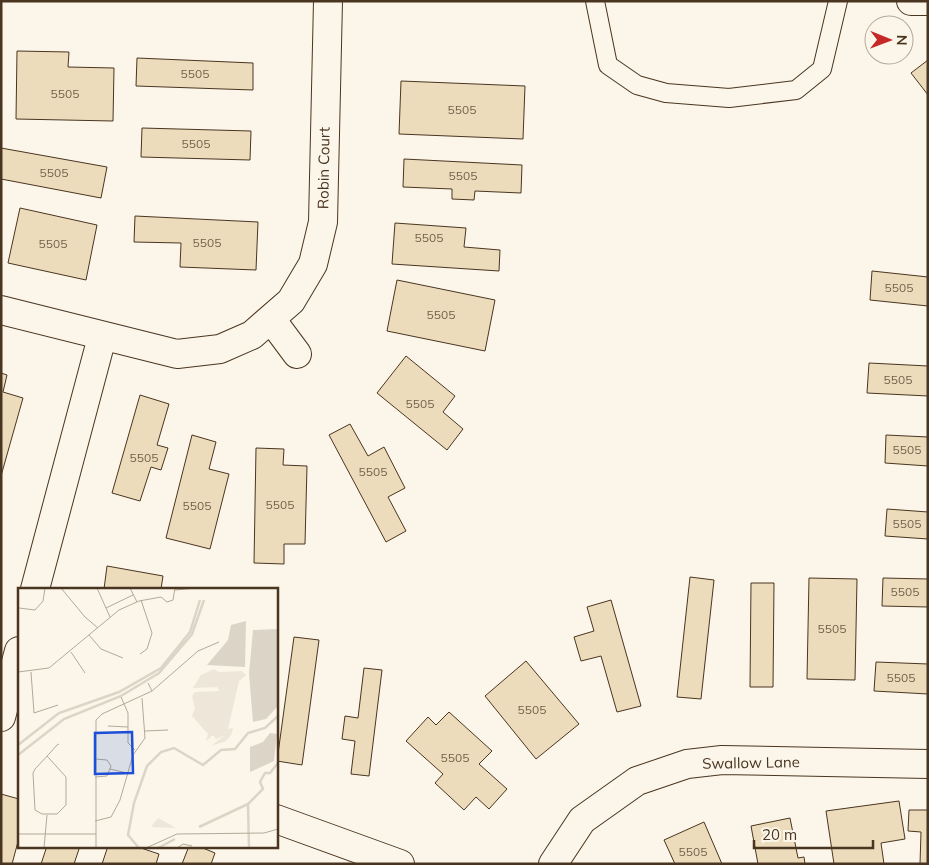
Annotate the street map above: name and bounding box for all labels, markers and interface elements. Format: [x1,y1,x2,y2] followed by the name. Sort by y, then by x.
[864,15,914,65] north arrow
[893,35,911,46] text: N
[181,66,209,81] house number: 5505
[51,86,79,101] house number: 5505
[448,102,476,117] house number: 5505
[313,127,334,209] street label: Robin Court
[182,136,210,151] house number: 5505
[40,165,68,180] house number: 5505
[449,168,477,183] house number: 5505
[415,230,443,245] house number: 5505
[193,235,221,250] house number: 5505
[39,236,67,251] house number: 5505
[885,280,913,295] house number: 5505
[427,307,455,322] house number: 5505
[884,372,912,387] house number: 5505
[406,396,434,411] house number: 5505
[893,442,921,457] house number: 5505
[130,450,158,465] house number: 5505
[359,464,387,479] house number: 5505
[266,497,294,512] house number: 5505
[183,498,211,513] house number: 5505
[893,516,921,531] house number: 5505
[891,584,919,599] house number: 5505
[18,588,278,848] inset map
[818,621,846,636] house number: 5505
[887,670,915,685] house number: 5505
[518,702,546,717] house number: 5505
[441,750,469,765] house number: 5505
[702,752,800,773] street label: Swallow Lane
[754,818,873,850] scale bar
[762,825,797,844] text: 20 m
[679,844,707,859] house number: 5505

